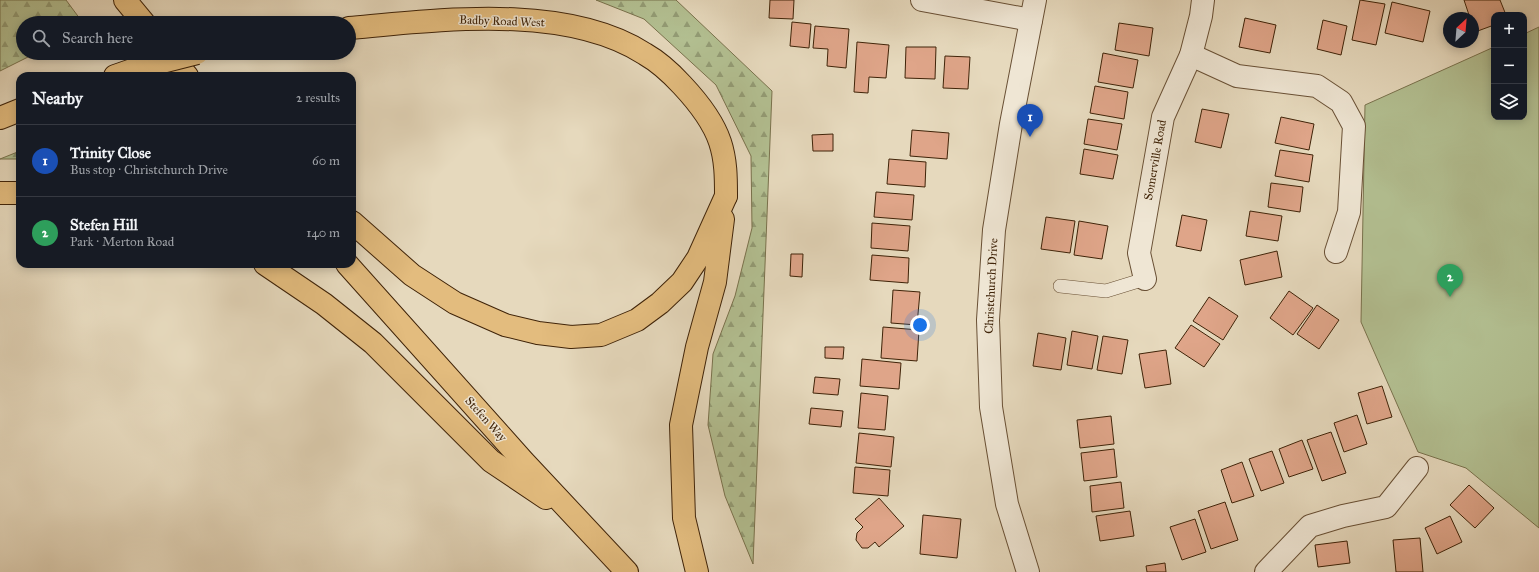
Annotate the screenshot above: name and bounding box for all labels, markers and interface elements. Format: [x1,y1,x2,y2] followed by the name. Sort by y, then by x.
[1443,12,1479,48] north arrow
[1491,12,1527,120] map controls
[1491,12,1527,48] button: +
[459,13,546,30] street label: Badby Road West
[16,16,356,60] search box
[30,27,52,49] icon: search
[62,29,133,47] text: Search here
[1491,48,1527,84] button: −
[1491,84,1527,120] button: layers
[32,88,83,109] text: Nearby
[296,90,340,106] text: 2 results
[1017,104,1043,137] pin: 1
[1141,119,1169,201] street label: Somerville Road
[70,144,151,162] text: Trinity Close
[42,153,48,169] text: 1
[312,153,340,169] text: 60 m
[70,162,228,178] text: Bus stop · Christchurch Drive
[70,216,138,234] text: Stefen Hill
[42,225,48,241] text: 2
[306,225,340,241] text: 140 m
[70,234,174,250] text: Park · Merton Road
[982,238,1000,334] street label: Christchurch Drive
[1437,264,1463,297] pin: 2
[910,315,930,335] your location
[462,394,510,445] street label: Stefen Way

